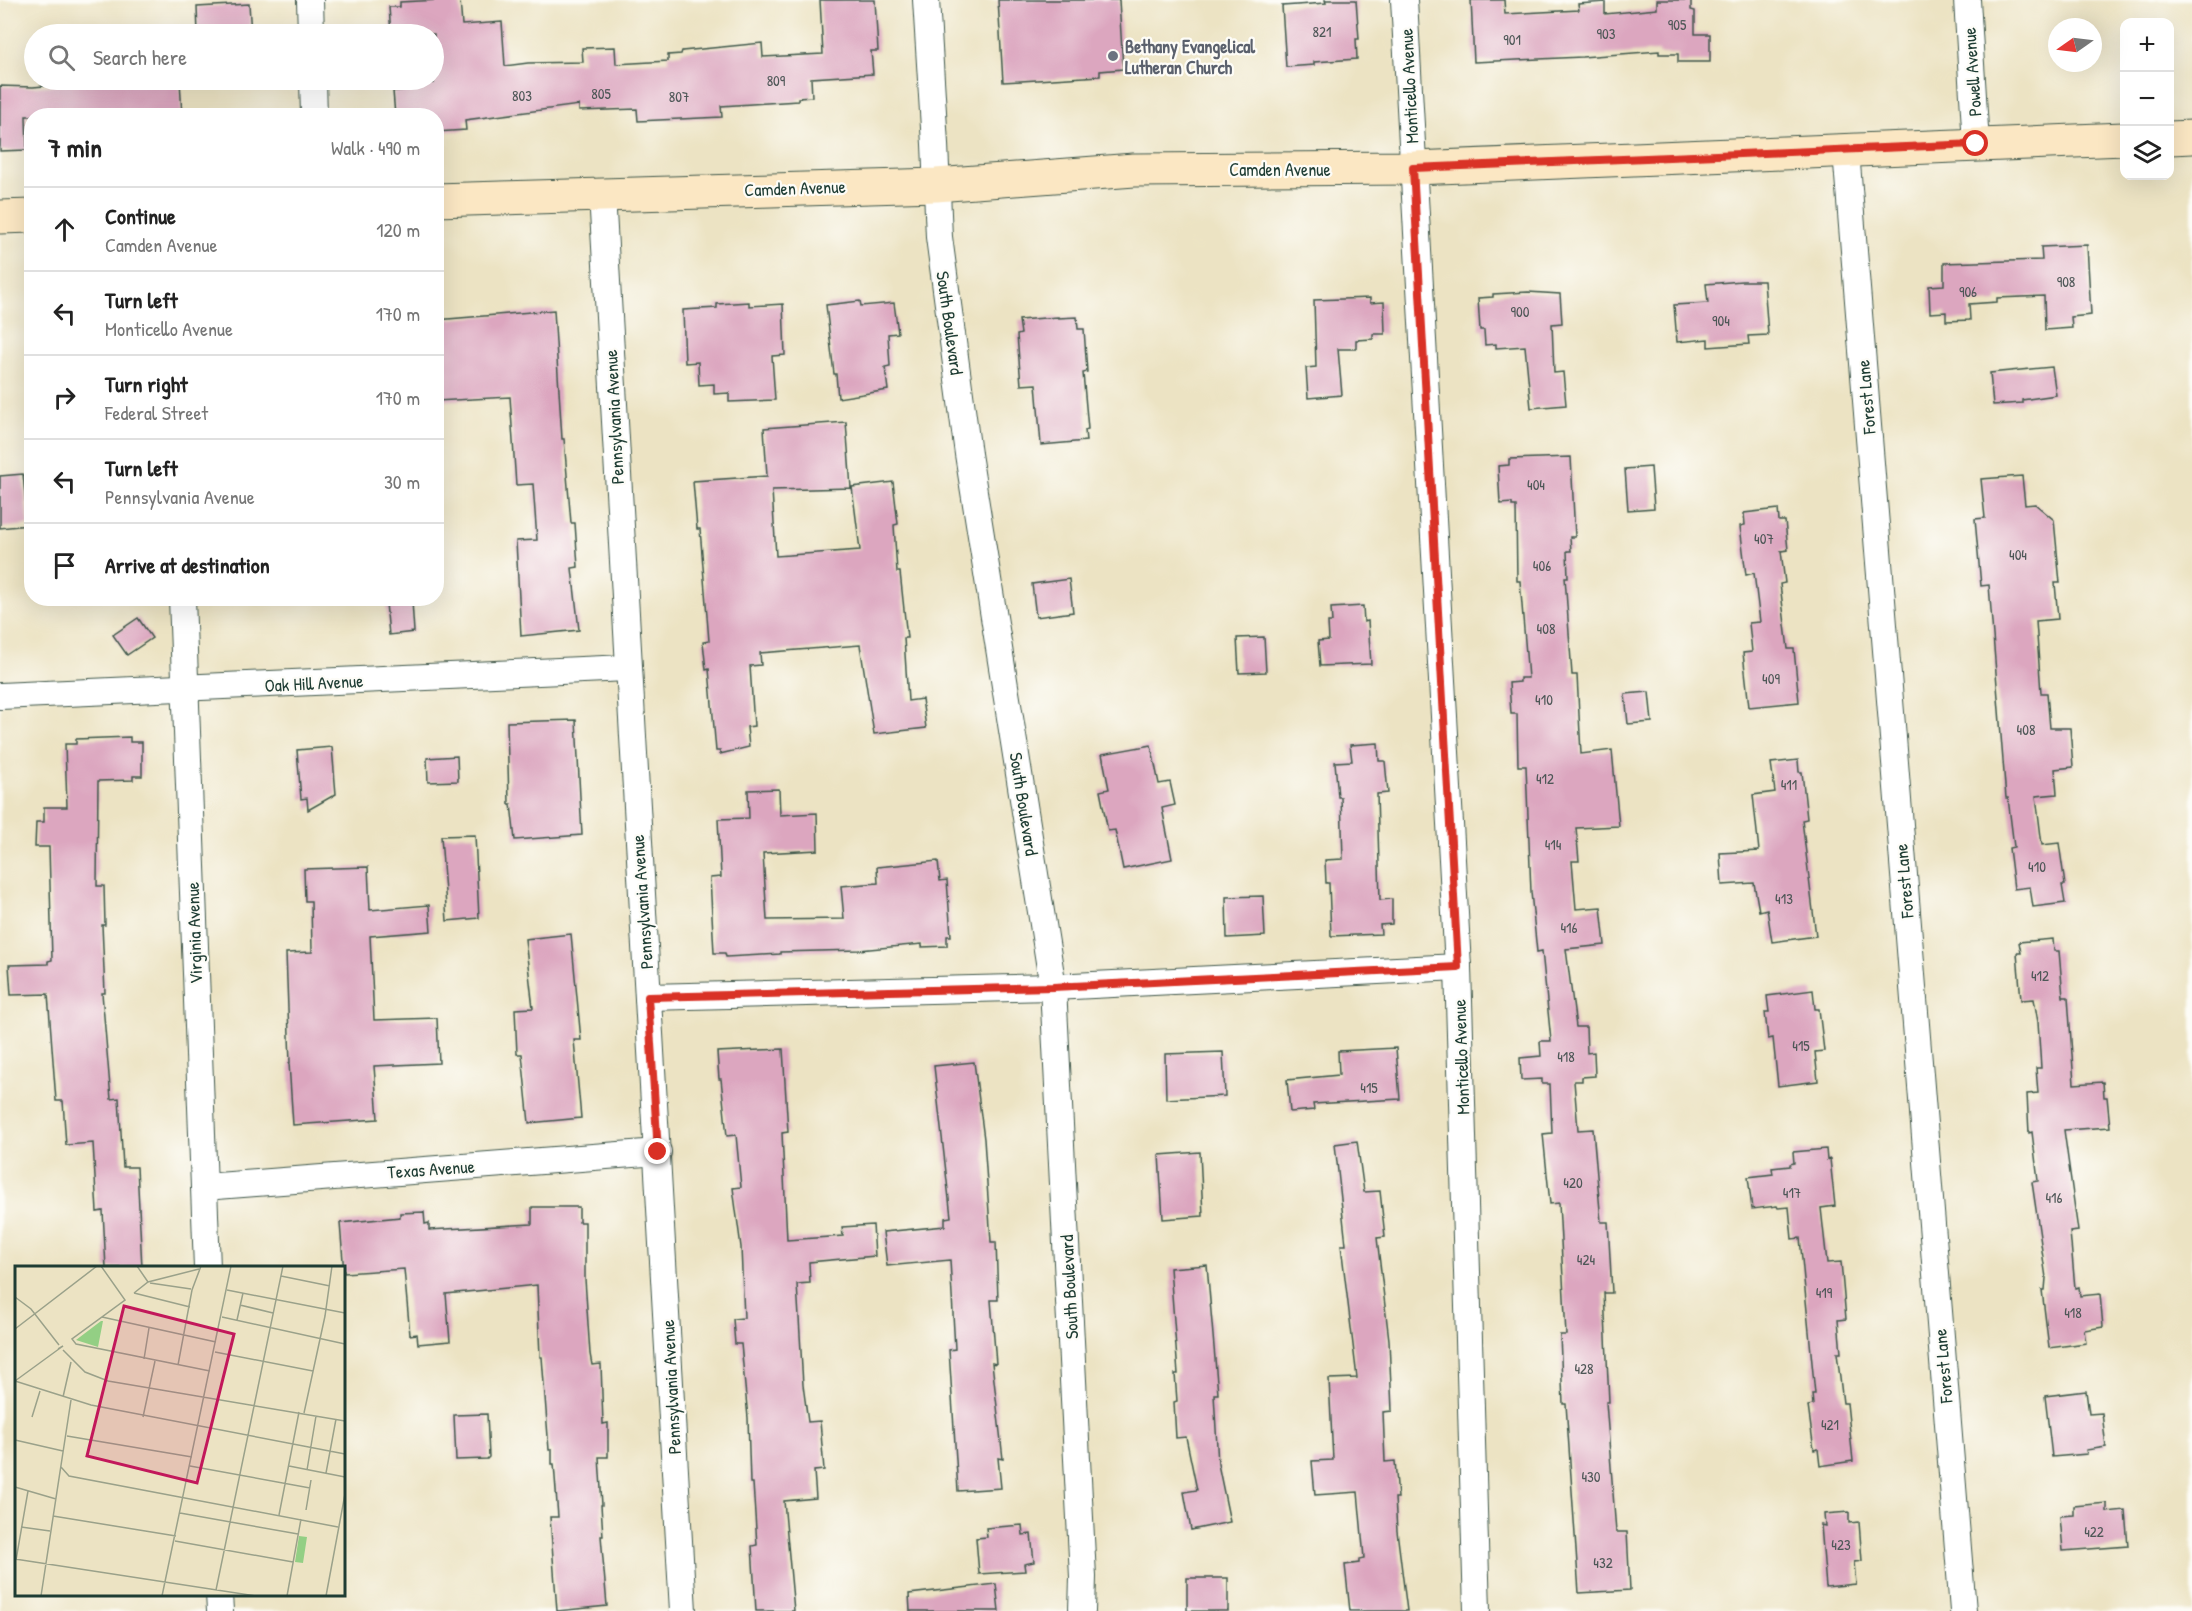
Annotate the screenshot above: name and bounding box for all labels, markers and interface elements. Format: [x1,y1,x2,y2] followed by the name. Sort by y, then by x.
[1668,14,1687,35] house number: 905
[2048,18,2102,72] north arrow
[2120,18,2174,180] map controls
[2120,18,2174,72] button: +
[1313,21,1331,42] house number: 821
[1597,23,1616,44] house number: 903
[24,24,444,90] search box
[1956,27,1988,117] street label: Powell Avenue
[1394,28,1424,144] street label: Monticello Avenue
[1503,29,1521,50] house number: 901
[1125,34,1256,80] place label: Bethany Evangelical Lutheran Church
[45,41,78,74] icon: search
[93,42,187,72] text: Search here
[1106,49,1120,63] marker: Bethany Evangelical Lutheran Church
[767,70,786,91] house number: 809
[2120,72,2174,126] button: −
[591,83,611,104] house number: 805
[512,85,532,106] house number: 803
[669,86,689,107] house number: 807
[2120,126,2174,180] button: layers
[48,130,102,165] text: 7 min
[1962,130,1988,156] route start
[331,134,420,161] text: Walk · 490 m
[1229,157,1331,182] street label: Camden Avenue
[744,174,846,202] street label: Camden Avenue
[105,201,176,231] text: Continue
[48,213,81,246] icon: ahead
[376,216,420,243] text: 120 m
[105,231,218,258] text: Camden Avenue
[930,270,970,376] street label: South Boulevard
[2057,271,2075,292] house number: 908
[1959,281,1977,302] house number: 906
[105,285,178,315] text: Turn left
[48,297,81,330] icon: left
[376,300,420,327] text: 170 m
[1511,301,1530,322] house number: 900
[1712,310,1730,331] house number: 904
[105,315,233,342] text: Monticello Avenue
[598,349,630,485] street label: Pennsylvania Avenue
[1850,359,1882,436] street label: Forest Lane
[105,369,188,399] text: Turn right
[48,381,81,414] icon: right
[376,384,420,411] text: 170 m
[105,399,208,426] text: Federal Street
[105,453,178,483] text: Turn left
[48,465,81,498] icon: left
[384,468,420,495] text: 30 m
[1527,474,1545,495] house number: 404
[105,483,255,510] text: Pennsylvania Avenue
[1754,528,1774,549] house number: 407
[2009,544,2027,565] house number: 404
[48,549,81,582] icon: arrive
[105,550,270,580] text: Arrive at destination
[1533,555,1551,576] house number: 406
[1537,618,1555,639] house number: 408
[264,668,364,698] street label: Oak Hill Avenue
[1762,668,1780,689] house number: 409
[1535,689,1553,710] house number: 410
[2017,719,2035,740] house number: 408
[1003,751,1045,857] street label: South Boulevard
[1536,768,1554,789] house number: 412
[1781,774,1797,795] house number: 411
[625,834,659,970] street label: Pennsylvania Avenue
[1545,834,1562,855] house number: 414
[1888,843,1920,920] street label: Forest Lane
[2028,856,2046,877] house number: 410
[180,882,208,984] street label: Virginia Avenue
[1775,888,1793,909] house number: 413
[1560,917,1578,938] house number: 416
[2031,965,2049,986] house number: 412
[1446,999,1476,1115] street label: Monticello Avenue
[1792,1035,1810,1056] house number: 415
[1557,1046,1575,1067] house number: 418
[1360,1077,1378,1098] house number: 415
[644,1138,670,1164] route end
[387,1153,475,1185] street label: Texas Avenue
[1563,1172,1583,1193] house number: 420
[1783,1182,1801,1203] house number: 417
[2045,1187,2063,1208] house number: 416
[1054,1234,1084,1340] street label: South Boulevard
[1577,1249,1596,1270] house number: 424
[15,1266,345,1596] inset map
[1816,1282,1833,1303] house number: 419
[2064,1302,2082,1323] house number: 418
[655,1319,687,1455] street label: Pennsylvania Avenue
[1927,1328,1959,1405] street label: Forest Lane
[1574,1358,1594,1379] house number: 428
[1821,1414,1839,1435] house number: 421
[1581,1466,1601,1487] house number: 430
[2084,1521,2104,1542] house number: 422
[1831,1534,1851,1555] house number: 423
[1593,1552,1613,1573] house number: 432

